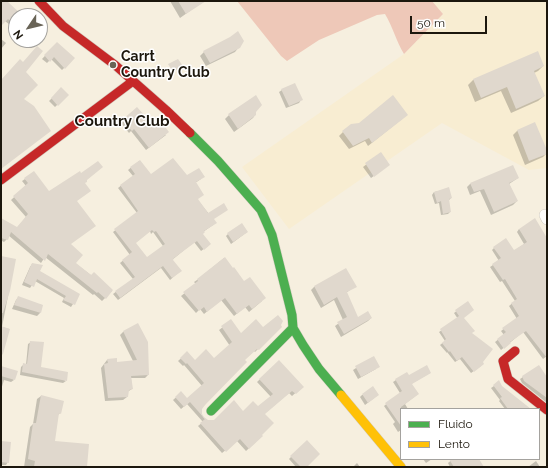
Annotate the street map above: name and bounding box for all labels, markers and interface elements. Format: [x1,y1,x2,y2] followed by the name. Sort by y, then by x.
[8,8,48,48] north arrow
[412,8,489,34] scale bar
[417,16,445,30] text: 50 m
[11,27,26,42] text: N
[121,49,210,82] place label: Carrt Country Club
[108,60,118,70] marker: Carrt Country Club
[75,112,169,130] district label: Country Club
[400,408,540,460] legend
[438,417,473,431] text: Fluido
[438,437,470,451] text: Lento

